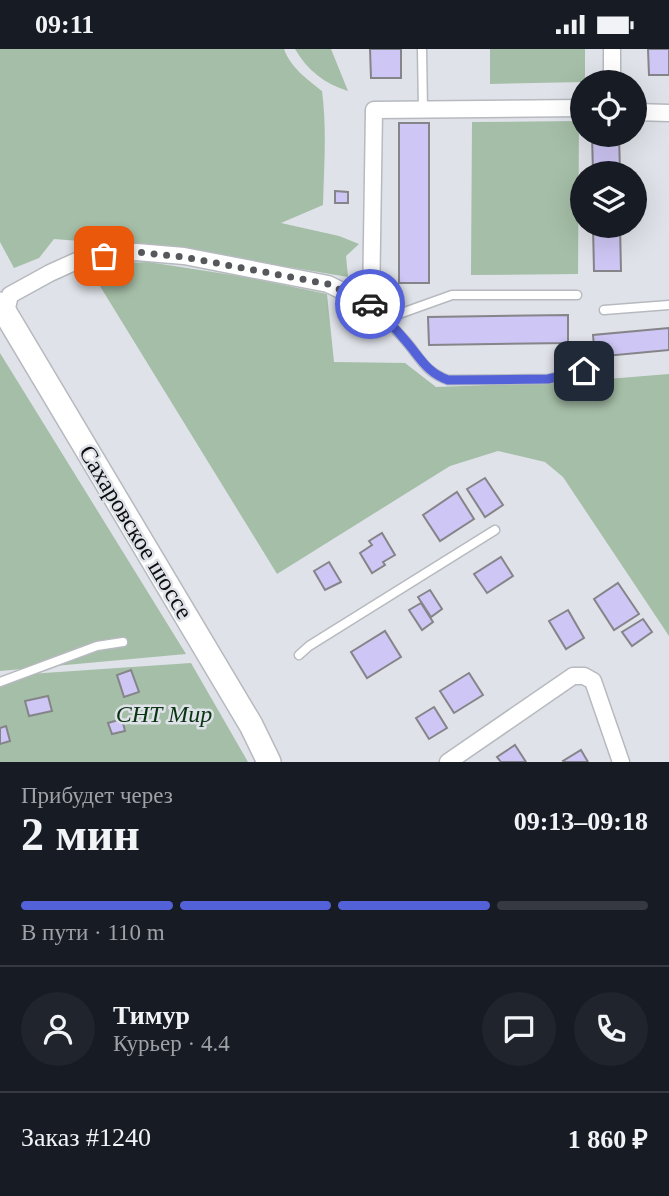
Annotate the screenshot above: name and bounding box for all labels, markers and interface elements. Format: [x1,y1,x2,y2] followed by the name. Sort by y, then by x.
[35,10,94,39] text: 09:11
[570,70,647,238] map controls
[570,70,647,147] button: locate
[570,161,647,238] button: layers
[74,226,134,286] pin
[85,237,123,275] icon: bag
[335,269,405,339] courier
[351,285,389,323] icon: car
[554,341,614,401] pin
[565,352,603,390] icon: home
[74,441,198,623] street label: Сахаровское шоссе
[116,701,212,727] park label: СНТ Мир
[21,783,173,808] text: Прибудет через
[514,807,648,836] text: 09:13–09:18
[21,809,140,860] text: 2 мин
[21,920,165,945] text: В пути · 110 m
[21,992,95,1066] button: person
[482,992,556,1066] button: chat
[574,992,648,1066] button: phone
[113,1001,190,1030] text: Тимур
[113,1031,230,1056] text: Курьер · 4.4
[21,1123,151,1152] text: Заказ #1240
[568,1125,648,1154] text: 1 860 ₽

